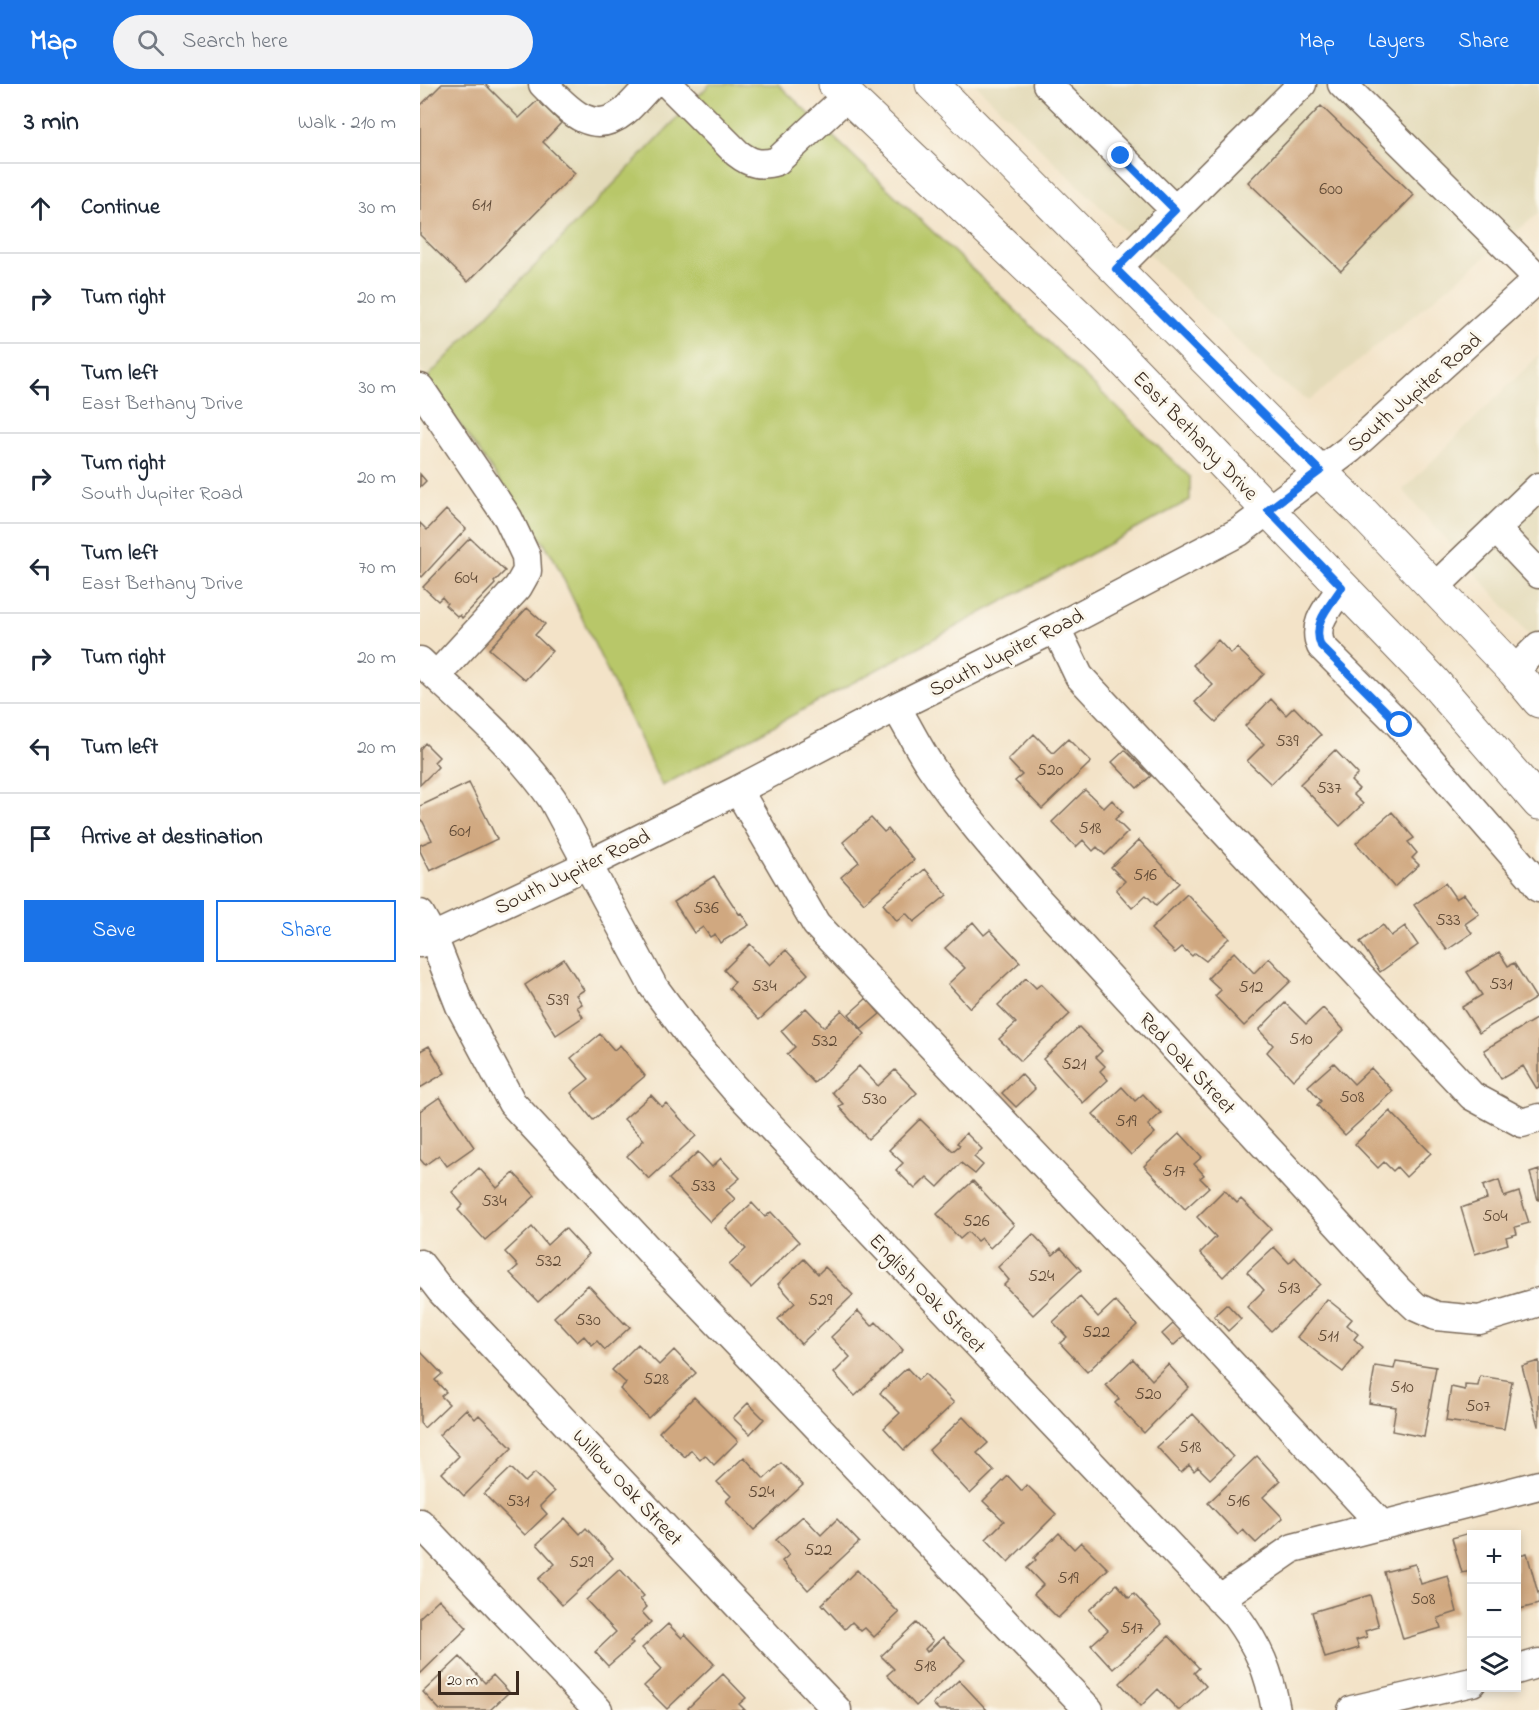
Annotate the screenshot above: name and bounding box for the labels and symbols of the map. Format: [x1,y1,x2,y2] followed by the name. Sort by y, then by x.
[1107,142,1133,168] route end
[1319,177,1343,203] house number: 600
[472,193,492,219] house number: 611
[1341,326,1489,461] street label: South Jupiter Road
[1123,365,1265,510] street label: East Bethany Drive
[454,566,478,592] house number: 604
[924,602,1090,706] street label: South Jupiter Road
[1386,711,1412,737] route start
[1275,729,1299,755] house number: 539
[1036,758,1064,784] house number: 520
[1316,776,1342,802] house number: 537
[1079,816,1102,842] house number: 518
[449,819,471,845] house number: 601
[490,822,656,924] street label: South Jupiter Road
[1133,863,1157,889] house number: 516
[693,896,719,922] house number: 536
[1435,908,1461,934] house number: 533
[1489,972,1513,998] house number: 531
[751,974,777,1000] house number: 534
[1239,975,1264,1001] house number: 512
[545,988,569,1014] house number: 539
[1131,1006,1242,1122] street label: Red Oak Street
[1289,1027,1313,1053] house number: 510
[811,1029,837,1055] house number: 532
[1062,1052,1087,1078] house number: 521
[1340,1085,1365,1111] house number: 508
[861,1087,887,1113] house number: 530
[1115,1109,1137,1135] house number: 519
[1162,1159,1186,1185] house number: 517
[690,1174,716,1200] house number: 533
[481,1189,507,1215] house number: 534
[1482,1204,1508,1230] house number: 504
[962,1209,990,1235] house number: 526
[860,1227,992,1363] street label: English Oak Street
[535,1249,561,1275] house number: 532
[1028,1264,1055,1290] house number: 524
[1277,1276,1301,1302] house number: 513
[808,1288,833,1314] house number: 529
[575,1308,601,1334] house number: 530
[1082,1320,1110,1346] house number: 522
[1317,1324,1339,1350] house number: 511
[643,1367,669,1393] house number: 528
[1390,1375,1414,1401] house number: 510
[1134,1382,1162,1408] house number: 520
[1465,1394,1491,1420] house number: 507
[564,1423,689,1554] street label: Willow Oak Street
[1179,1435,1202,1461] house number: 518
[748,1480,775,1506] house number: 524
[506,1489,530,1515] house number: 531
[1226,1489,1250,1515] house number: 516
[804,1538,832,1564] house number: 522
[569,1550,594,1576] house number: 529
[1057,1566,1079,1592] house number: 519
[1411,1587,1436,1613] house number: 508
[1120,1616,1144,1642] house number: 517
[914,1654,937,1680] house number: 518
[438,1668,519,1696] scale bar

